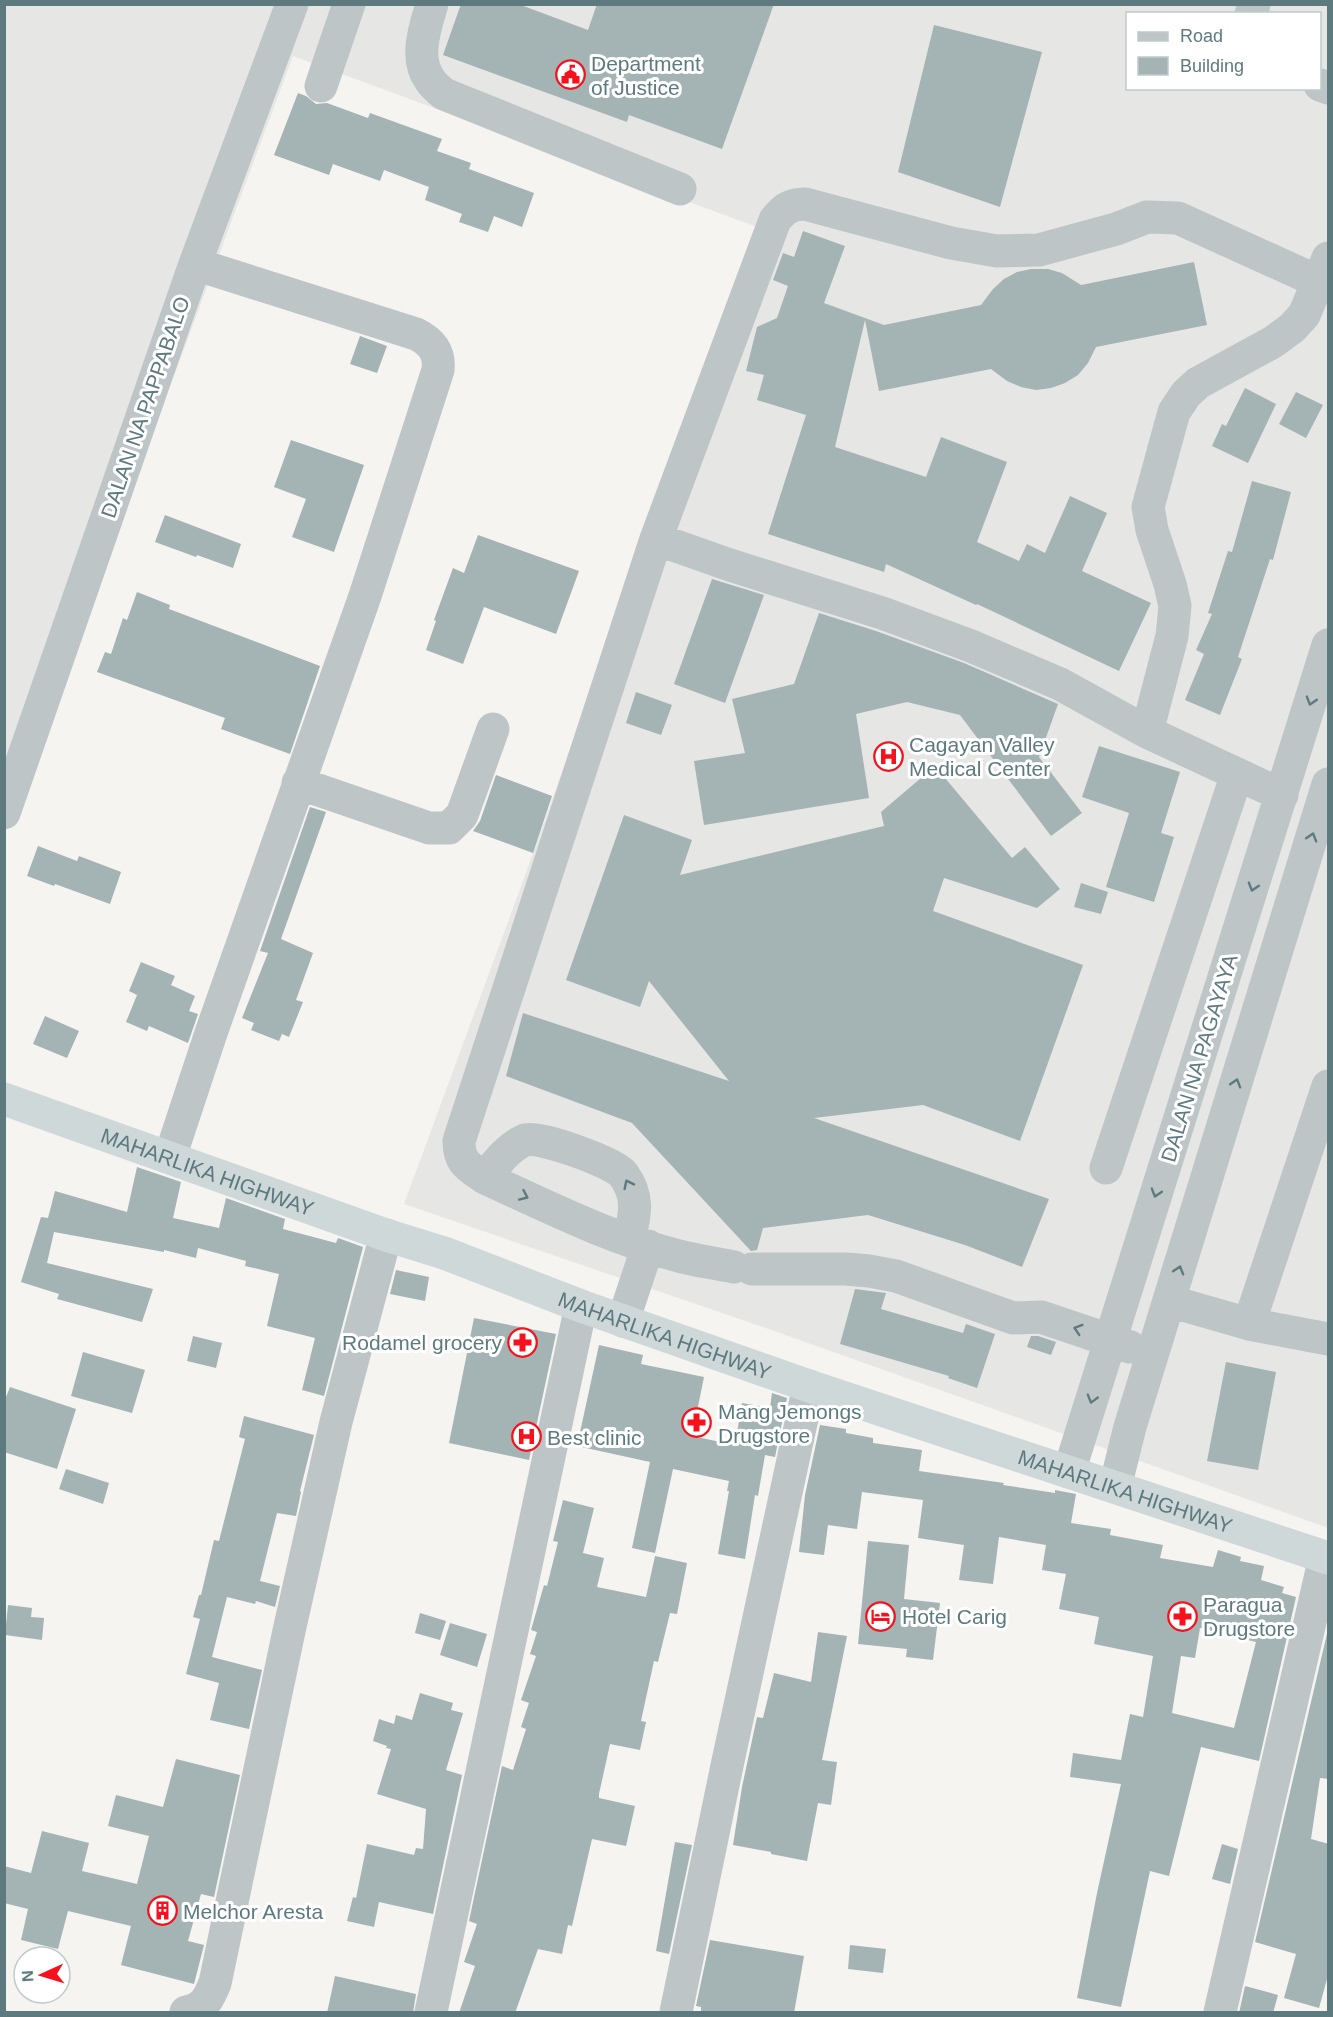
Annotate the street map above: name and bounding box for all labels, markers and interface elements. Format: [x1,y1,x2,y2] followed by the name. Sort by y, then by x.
[1126,12,1321,90] legend
[1180,26,1223,46] text: Road
[591,52,701,99] place label: Department of Justice
[1180,56,1244,76] text: Building
[554,59,586,91] public building icon: Department of Justice
[96,293,194,521] street label: DALAN NA PAPPABALO
[1306,695,1318,706] one-way arrow
[909,733,1055,780] place label: Cagayan Valley Medical Center
[872,740,904,772] hospital icon: Cagayan Valley Medical Center
[1305,832,1317,843] one-way arrow
[1248,881,1260,892] one-way arrow
[1156,951,1242,1165] street label: DALAN NA PAGAYAYA
[1229,1078,1241,1089] one-way arrow
[98,1123,317,1220] street label: MAHARLIKA HIGHWAY
[624,1179,636,1190] one-way arrow
[1151,1187,1164,1198] one-way arrow
[517,1189,528,1201] one-way arrow
[1172,1265,1184,1276] one-way arrow
[555,1287,774,1383] street label: MAHARLIKA HIGHWAY
[1073,1324,1084,1337] one-way arrow
[507,1326,539,1358] pharmacy icon: Rodamel grocery
[342,1331,502,1354] place label: Rodamel grocery
[1087,1393,1099,1404] one-way arrow
[718,1400,862,1447] place label: Mang Jemongs Drugstore
[681,1407,713,1439] pharmacy icon: Mang Jemongs Drugstore
[510,1421,542,1453] hospital icon: Best clinic
[547,1426,642,1449] place label: Best clinic
[1015,1445,1235,1537] street label: MAHARLIKA HIGHWAY
[1203,1593,1295,1640] place label: Paragua Drugstore
[865,1600,897,1632] hotel icon: Hotel Carig
[1166,1600,1198,1632] pharmacy icon: Paragua Drugstore
[902,1605,1007,1628] place label: Hotel Carig
[146,1895,178,1927] building icon: Melchor Aresta
[183,1900,323,1923] place label: Melchor Aresta
[12,1945,72,2005] north arrow
[19,1970,36,1982] text: N

